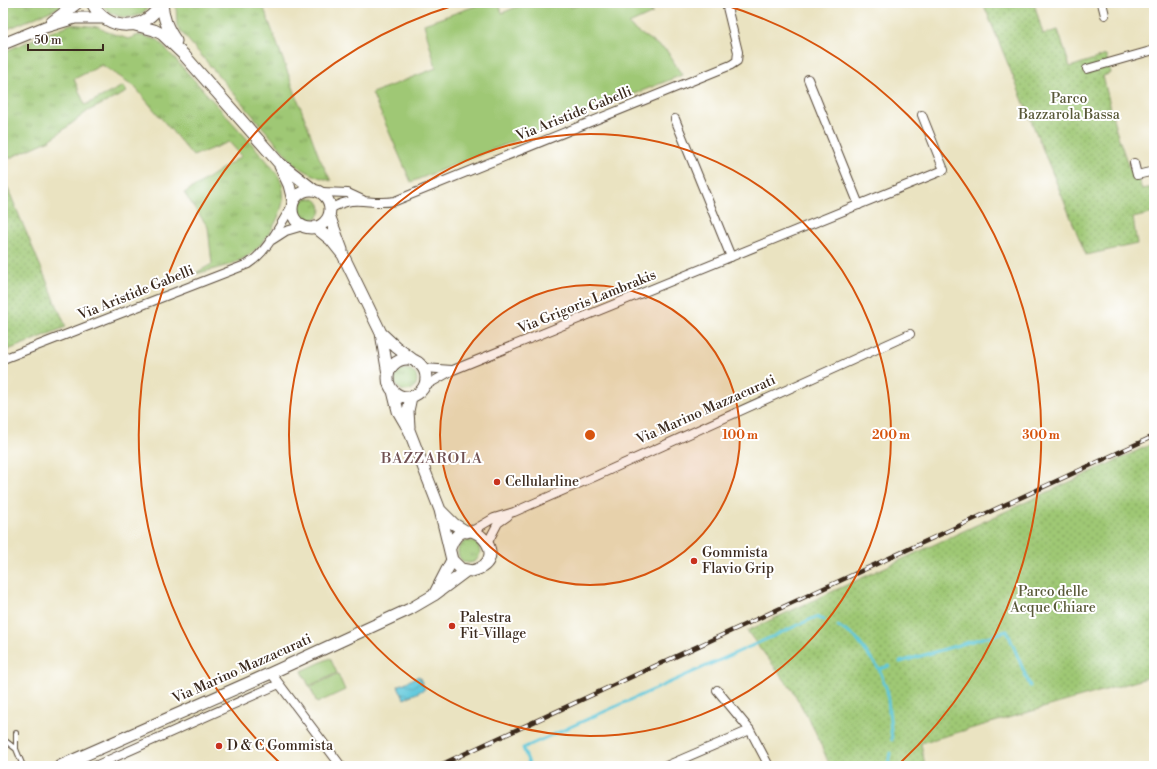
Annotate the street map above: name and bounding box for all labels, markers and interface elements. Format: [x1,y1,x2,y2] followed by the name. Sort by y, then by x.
[28,26,103,52] scale bar
[34,33,62,48] text: 50 m
[512,82,635,146] street label: Via Aristide Gabelli
[1017,90,1121,124] park label: Parco Bazzarola Bassa
[74,261,197,325] street label: Via Aristide Gabelli
[514,266,659,338] street label: Via Grigoris Lambrakis
[632,371,779,449] street label: Via Marino Mazzacurati
[583,428,597,442] centre of rings
[722,428,758,443] text: 100 m
[872,428,910,443] text: 200 m
[1022,428,1060,443] text: 300 m
[380,449,483,468] district label: BAZZAROLA
[505,473,579,491] place label: Cellularline
[492,477,502,487] marker: Cellularline
[702,544,774,578] place label: Gommista Flavio Grip
[689,556,699,566] marker: Gommista Flavio Grip
[1009,583,1096,617] park label: Parco delle Acque Chiare
[460,609,526,643] place label: Palestra Fit-Village
[447,621,457,631] marker: Palestra Fit-Village
[168,630,315,708] street label: Via Marino Mazzacurati
[227,737,334,755] place label: D & C Gommista
[214,741,224,751] marker: D & C Gommista

